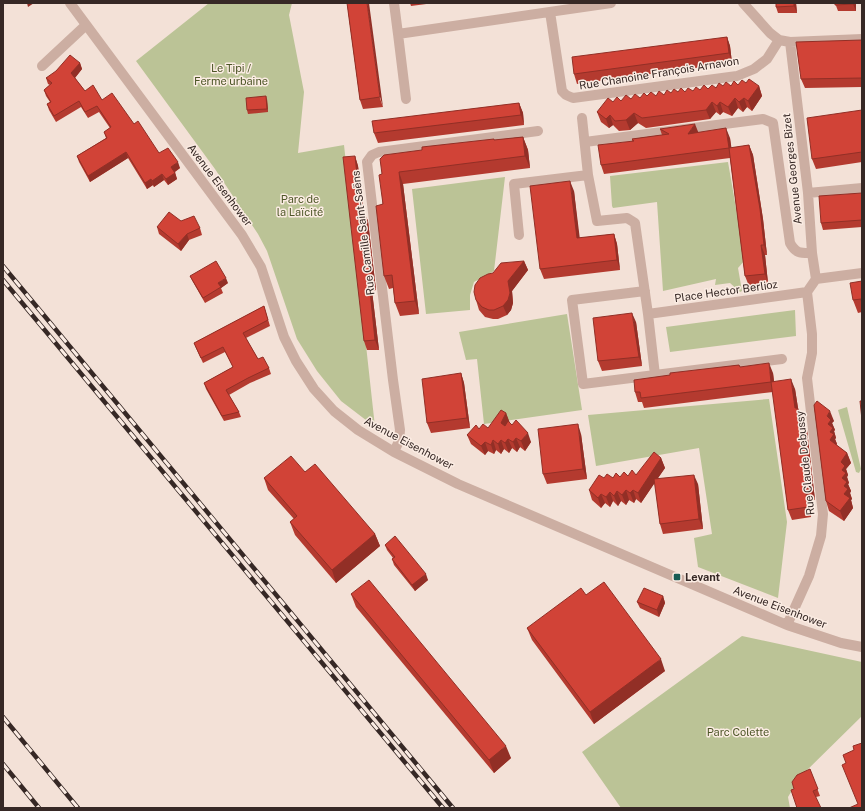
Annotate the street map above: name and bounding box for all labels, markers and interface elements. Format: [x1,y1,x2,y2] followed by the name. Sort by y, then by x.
[578,54,740,93] street label: Rue Chanoine François Arnavon
[194,62,268,87] park label: Le Tipi / Ferme urbaine
[780,113,804,225] street label: Avenue Georges Bizet
[185,142,255,228] street label: Avenue Eisenhower
[349,170,377,296] street label: Rue Camille Saint-Saëns
[277,193,323,218] park label: Parc de la Laïcité
[674,278,778,304] street label: Place Hector Berlioz
[794,410,816,516] street label: Rue Claude Debussy
[362,414,456,472] street label: Avenue Eisenhower
[685,571,720,583] place label: Levant
[672,572,682,582] marker: Levant
[731,584,829,630] street label: Avenue Eisenhower
[707,726,769,738] park label: Parc Colette

